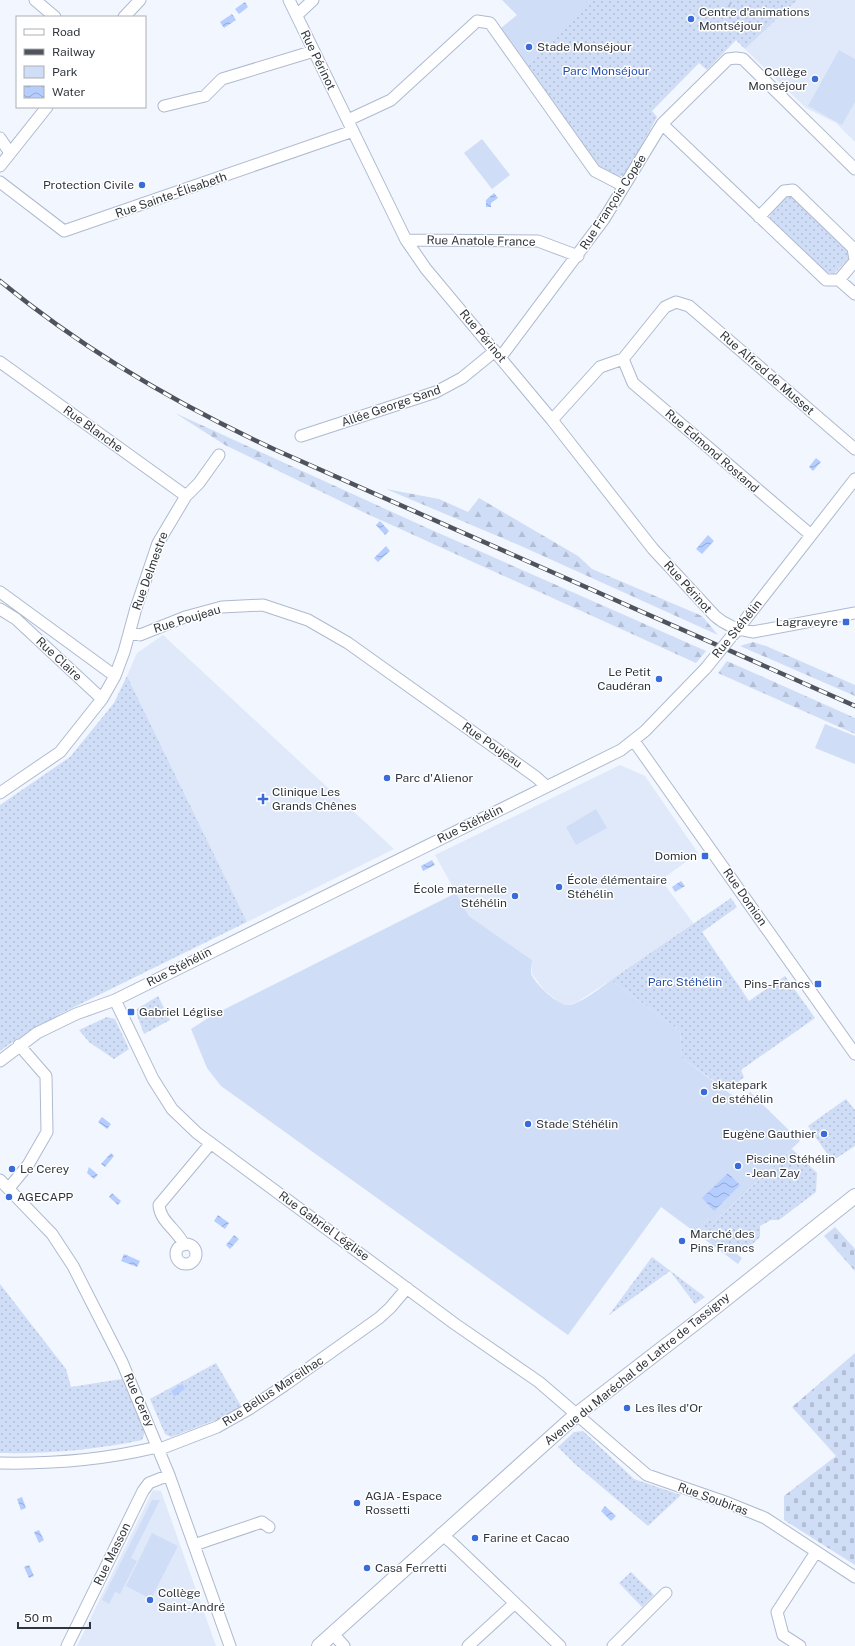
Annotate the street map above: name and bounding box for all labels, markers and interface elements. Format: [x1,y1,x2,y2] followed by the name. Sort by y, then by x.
[699,5,810,33] place label: Centre d'animations Montséjour
[686,14,696,24] marker: Centre d'animations Montséjour
[16,16,146,108] legend
[52,25,80,39] text: Road
[298,28,339,92] street label: Rue Périnot
[537,40,632,54] place label: Stade Monséjour
[524,42,534,52] marker: Stade Monséjour
[52,45,96,59] text: Railway
[563,64,650,78] park label: Parc Monséjour
[52,65,78,79] text: Park
[748,65,807,93] place label: Collège Monséjour
[810,74,820,84] marker: Collège Monséjour
[52,85,86,99] text: Water
[577,152,649,252] street label: Rue François Copée
[114,169,229,221] street label: Rue Sainte-Élisabeth
[43,178,134,192] place label: Protection Civile
[137,180,147,190] marker: Protection Civile
[426,233,536,249] street label: Rue Anatole France
[457,307,509,366] street label: Rue Périnot
[717,328,817,418] street label: Rue Alfred de Musset
[339,382,443,430] street label: Allée George Sand
[61,403,126,455] street label: Rue Blanche
[662,407,762,495] street label: Rue Edmond Rostand
[129,530,171,612] street label: Rue Delmestre
[661,558,715,616] street label: Rue Périnot
[709,597,765,661] street label: Rue Stéhélin
[152,602,222,636] street label: Rue Poujeau
[776,615,838,629] place label: Lagraveyre
[841,617,851,627] marker: Lagraveyre
[33,634,85,684] street label: Rue Claire
[597,665,651,693] place label: Le Petit Caudéran
[654,674,664,684] marker: Le Petit Caudéran
[460,719,524,771] street label: Rue Poujeau
[395,771,474,785] place label: Parc d'Alienor
[382,773,392,783] marker: Parc d'Alienor
[272,785,357,813] place label: Clinique Les Grands Chênes
[257,793,269,805] marker: Clinique Les Grands Chênes
[435,802,505,846] street label: Rue Stéhélin
[655,849,697,863] place label: Domion
[700,851,710,861] marker: Domion
[720,866,770,928] street label: Rue Domion
[567,873,667,901] place label: École élémentaire Stéhélin
[413,882,507,910] place label: École maternelle Stéhélin
[554,882,564,892] marker: École élémentaire Stéhélin
[510,891,520,901] marker: École maternelle Stéhélin
[144,945,214,989] street label: Rue Stéhélin
[648,975,722,989] park label: Parc Stéhélin
[744,977,810,991] place label: Pins-Francs
[813,979,823,989] marker: Pins-Francs
[139,1005,223,1019] place label: Gabriel Léglise
[126,1007,136,1017] marker: Gabriel Léglise
[712,1078,773,1106] place label: skatepark de stéhélin
[699,1087,709,1097] marker: skatepark de stéhélin
[536,1117,618,1131] place label: Stade Stéhélin
[523,1119,533,1129] marker: Stade Stéhélin
[723,1127,816,1141] place label: Eugène Gauthier
[819,1129,829,1139] marker: Eugène Gauthier
[746,1152,835,1180] place label: Piscine Stéhélin - Jean Zay
[733,1161,743,1171] marker: Piscine Stéhélin - Jean Zay
[20,1162,70,1176] place label: Le Cerey
[7,1164,17,1174] marker: Le Cerey
[276,1188,372,1264] street label: Rue Gabriel Léglise
[17,1190,74,1204] place label: AGECAPP
[4,1192,14,1202] marker: AGECAPP
[690,1227,755,1255] place label: Marché des Pins Francs
[677,1236,687,1246] marker: Marché des Pins Francs
[542,1290,733,1448] street label: Avenue du Maréchal de Lattre de Tassigny
[220,1353,326,1429] street label: Rue Bellus Mareilhac
[121,1371,157,1430] street label: Rue Cerey
[635,1401,703,1415] place label: Les îles d'Or
[622,1403,632,1413] marker: Les îles d'Or
[676,1480,750,1518] street label: Rue Soubiras
[365,1489,442,1517] place label: AGJA - Espace Rossetti
[352,1498,362,1508] marker: AGJA - Espace Rossetti
[91,1520,133,1587] street label: Rue Masson
[483,1531,570,1545] place label: Farine et Cacao
[470,1533,480,1543] marker: Farine et Cacao
[375,1561,447,1575] place label: Casa Ferretti
[362,1563,372,1573] marker: Casa Ferretti
[158,1586,225,1614] place label: Collège Saint-André
[145,1595,155,1605] marker: Collège Saint-André
[18,1604,90,1630] scale bar
[24,1611,52,1625] text: 50 m

